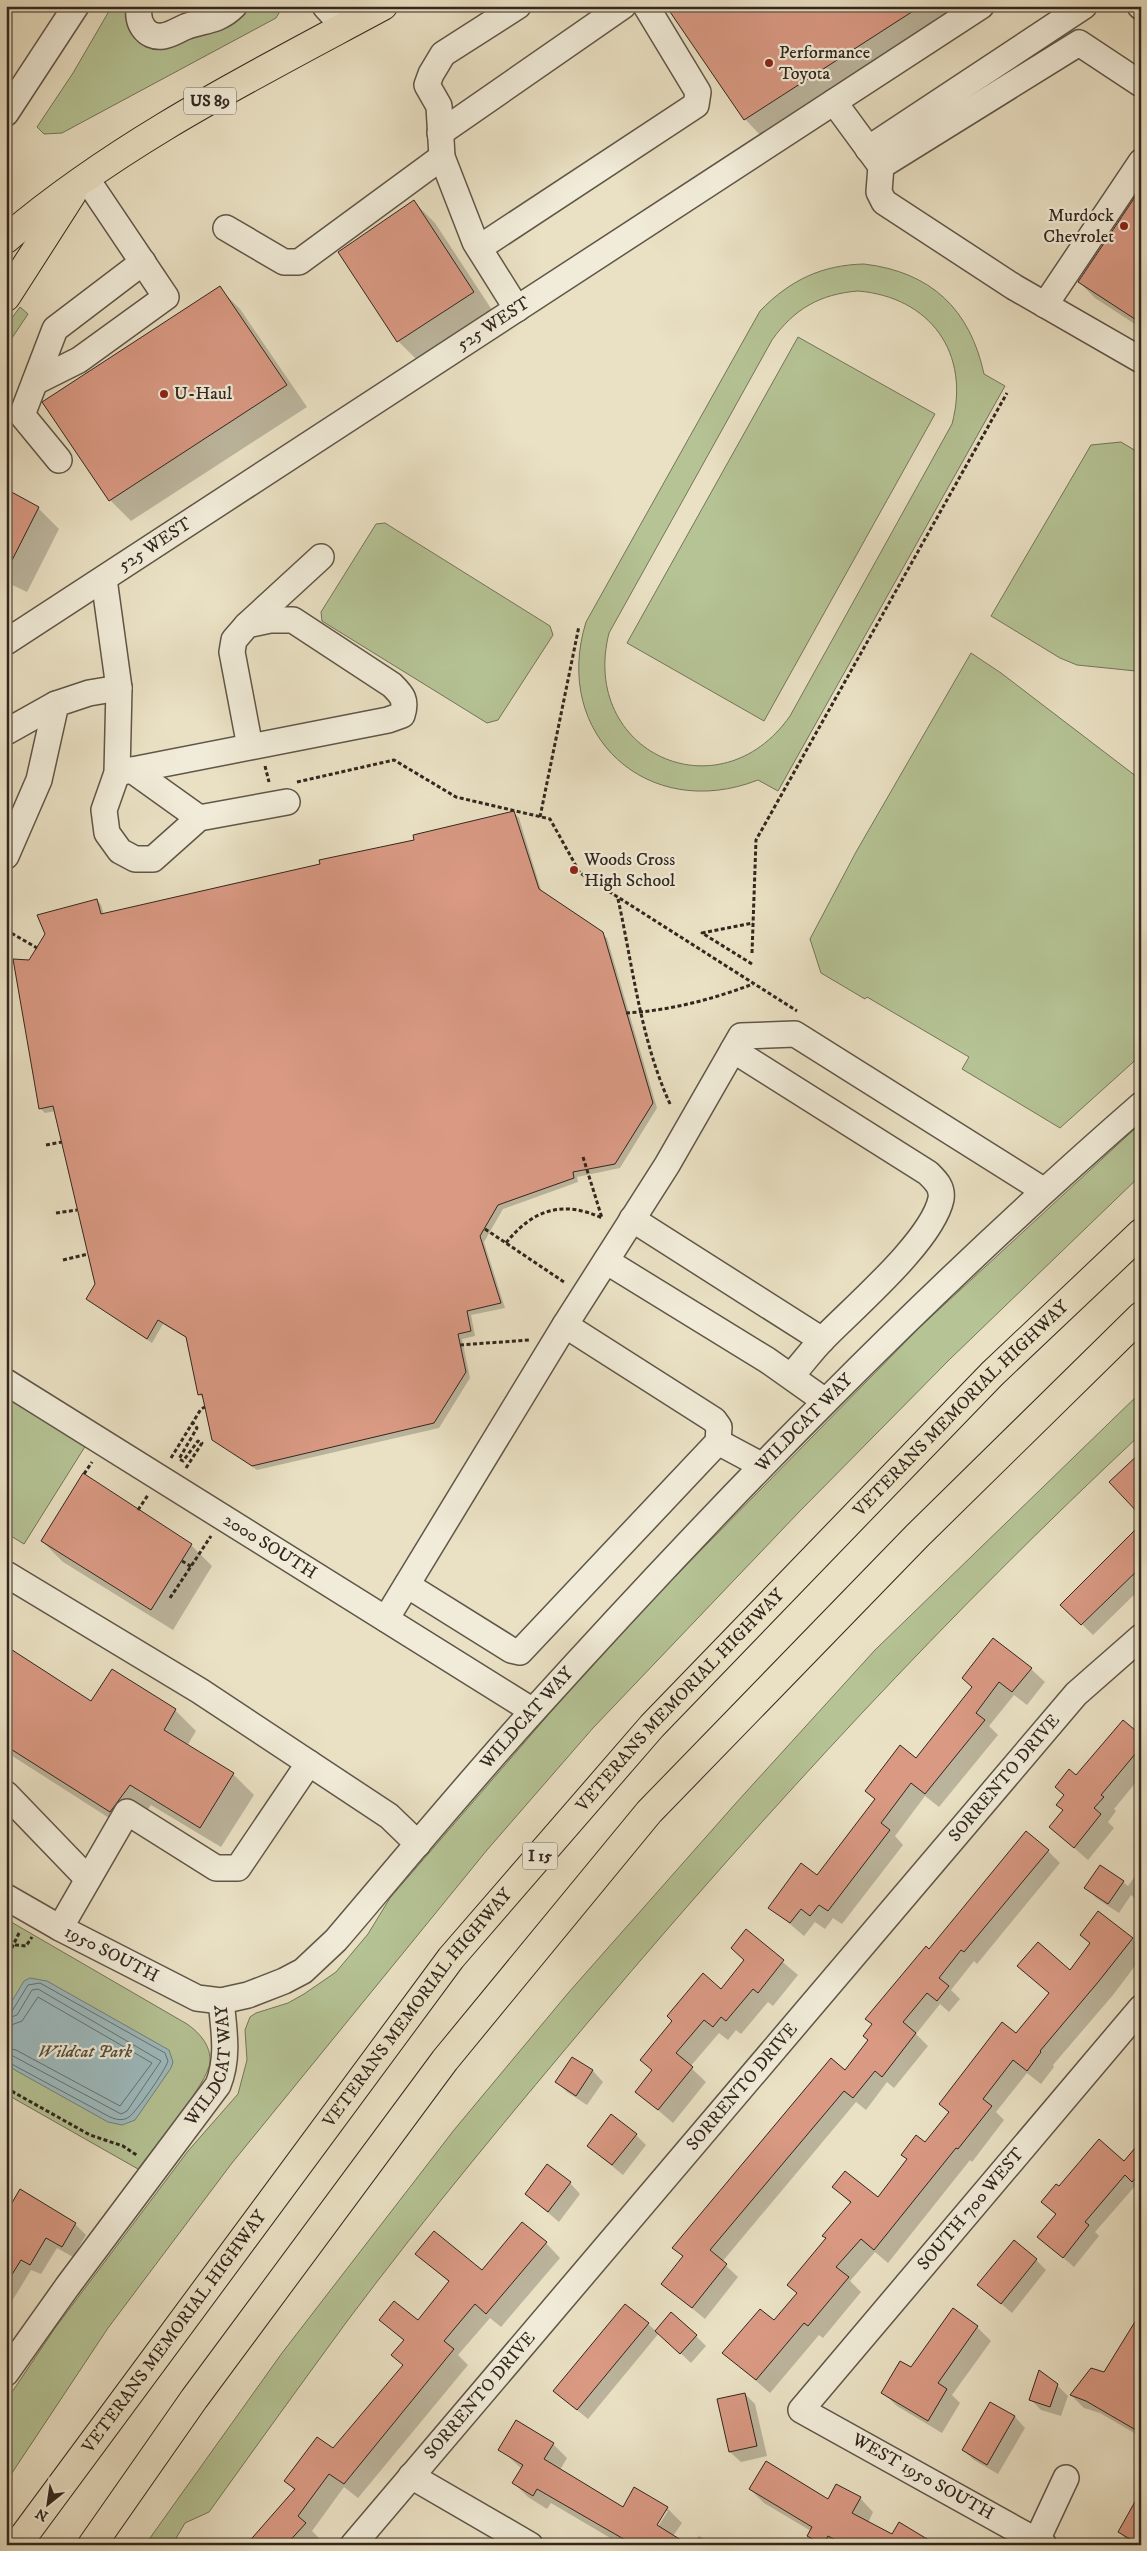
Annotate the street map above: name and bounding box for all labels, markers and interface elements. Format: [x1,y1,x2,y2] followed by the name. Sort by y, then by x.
[779,42,870,85] place label: Performance Toyota
[763,57,775,69] marker: Performance Toyota
[184,88,236,114] road number: US 89
[1043,205,1114,248] place label: Murdock Chevrolet
[1118,220,1130,232] marker: Murdock Chevrolet
[453,292,534,356] street label: 525 WEST
[174,383,233,405] place label: U-Haul
[158,388,170,400] marker: U-Haul
[114,513,196,577] street label: 525 WEST
[583,849,676,892] place label: Woods Cross High School
[568,864,580,876] marker: Woods Cross High School
[848,1296,1074,1522] street label: VETERANS MEMORIAL HIGHWAY
[750,1369,858,1478] street label: WILDCAT WAY
[219,1509,321,1584] street label: 2000 SOUTH
[571,1584,790,1817] street label: VETERANS MEMORIAL HIGHWAY
[475,1662,579,1774] street label: WILDCAT WAY
[944,1710,1065,1847] street label: SORRENTO DRIVE
[522,1842,558,1870] road number: I 15
[318,1884,517,2133] street label: VETERANS MEMORIAL HIGHWAY
[61,1921,162,1987] street label: 1950 SOUTH
[180,2003,236,2131] street label: WILDCAT WAY
[682,2018,803,2155] street label: SORRENTO DRIVE
[38,2041,133,2063] park label: Wildcat Park
[913,2143,1029,2275] street label: SOUTH 700 WEST
[77,2206,272,2458] street label: VETERANS MEMORIAL HIGHWAY
[420,2327,540,2464] street label: SORRENTO DRIVE
[847,2428,998,2525] street label: WEST 1950 SOUTH
[22,2478,72,2528] north arrow
[32,2503,51,2525] text: N

